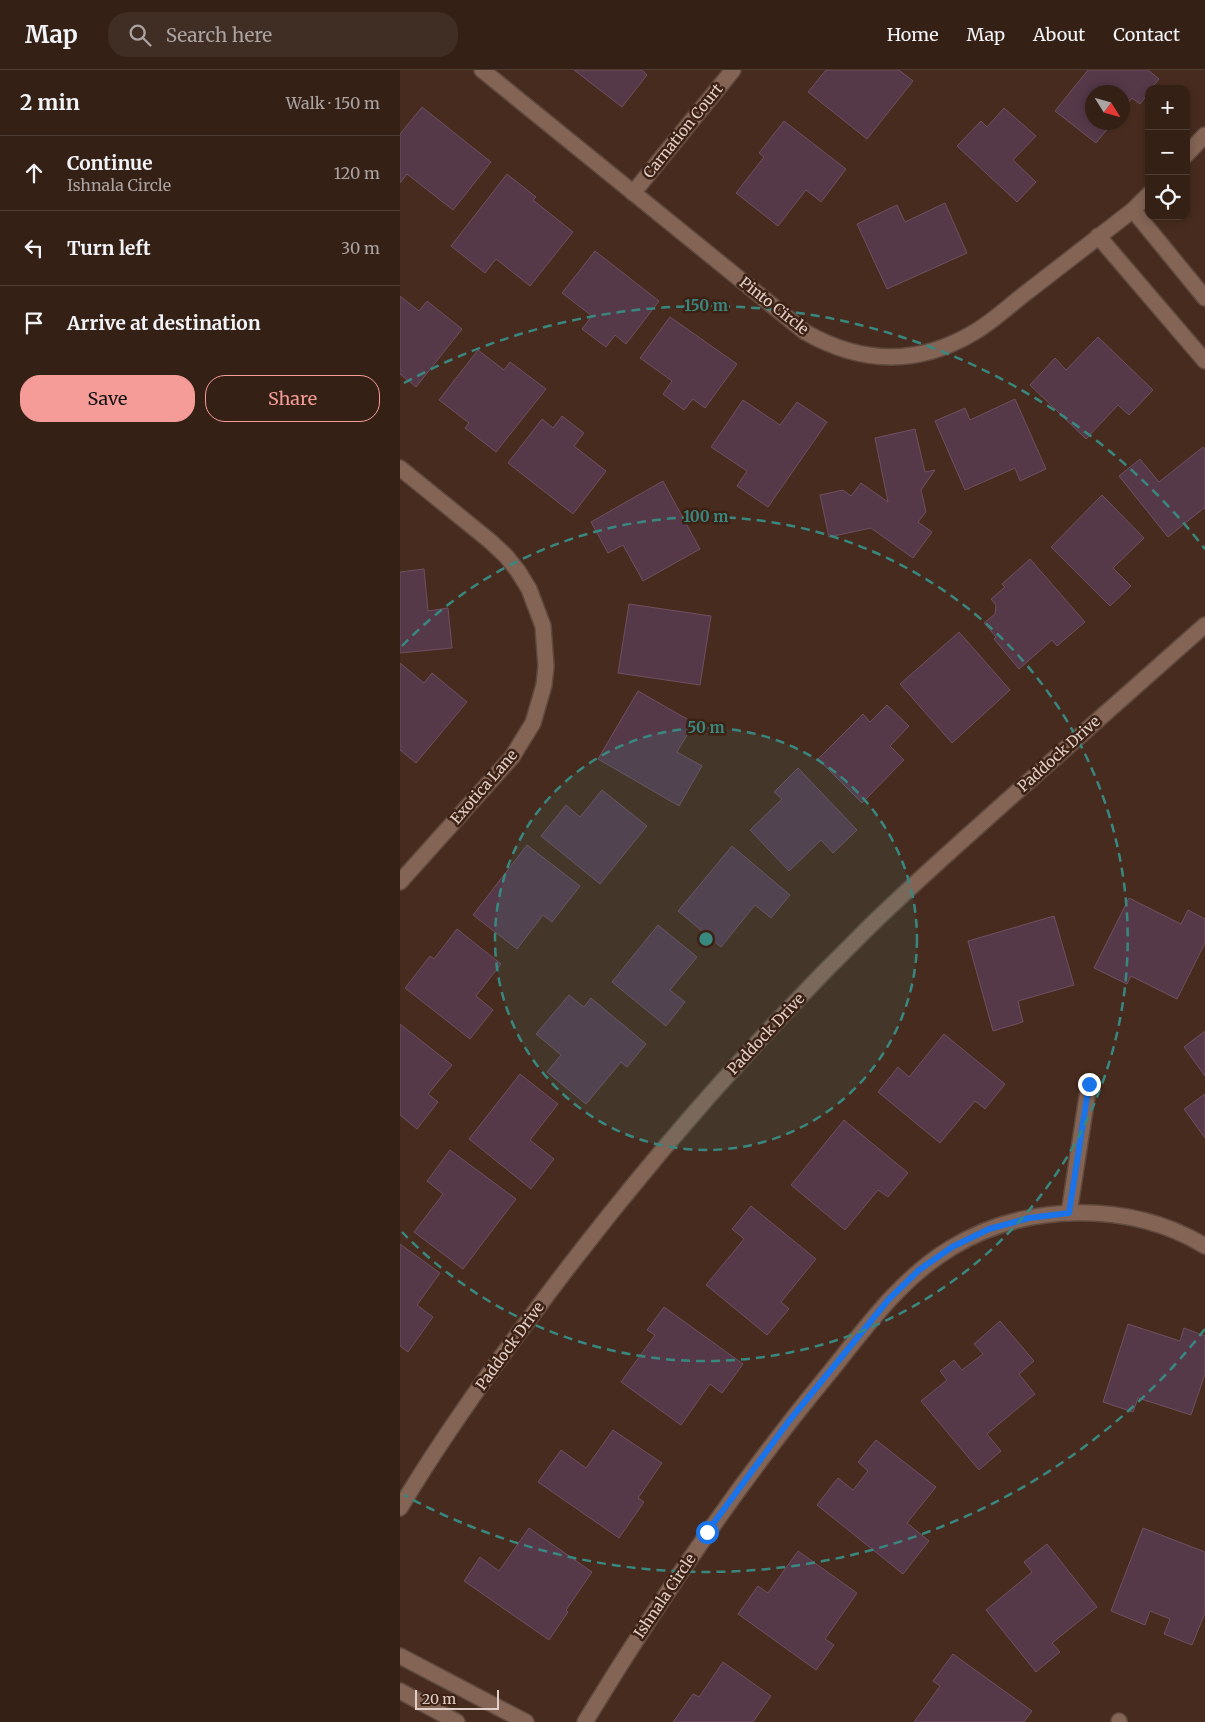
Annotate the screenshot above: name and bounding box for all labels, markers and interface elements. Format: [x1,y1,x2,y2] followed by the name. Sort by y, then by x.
[108,12,458,57] search box
[25,19,78,50] text: Map
[126,21,154,49] icon: search
[166,23,272,47] text: Search here
[887,23,939,46] text: Home
[967,23,1005,46] text: Map
[1033,23,1085,46] text: About
[1113,23,1180,46] text: Contact
[639,80,727,182] street label: Carnation Court
[1085,85,1130,130] north arrow
[1145,85,1190,220] map controls
[1145,85,1190,130] button: +
[20,89,80,116] text: 2 min
[286,93,380,113] text: Walk · 150 m
[1145,130,1190,175] button: −
[67,151,153,175] text: Continue
[20,159,48,187] icon: ahead
[334,163,380,183] text: 120 m
[67,175,171,195] text: Ishnala Circle
[1145,175,1190,220] button: locate
[20,234,48,262] icon: left
[67,236,151,260] text: Turn left
[341,238,380,258] text: 30 m
[736,273,813,339] street label: Pinto Circle
[684,296,728,315] text: 150 m
[20,309,48,337] icon: arrive
[67,311,261,335] text: Arrive at destination
[20,375,195,422] button: Save
[205,375,380,422] button: Share
[684,507,728,526] text: 100 m
[1014,712,1104,796] street label: Paddock Drive
[687,718,725,737] text: 50 m
[446,745,521,828] street label: Exotica Lane
[697,930,715,948] centre of rings
[723,989,808,1078] street label: Paddock Drive
[1078,1073,1101,1096] route end
[471,1298,548,1393] street label: Paddock Drive
[696,1521,719,1544] route start
[629,1550,700,1641] street label: Ishnala Circle
[415,1687,499,1710] scale bar
[422,1690,456,1708] text: 20 m

